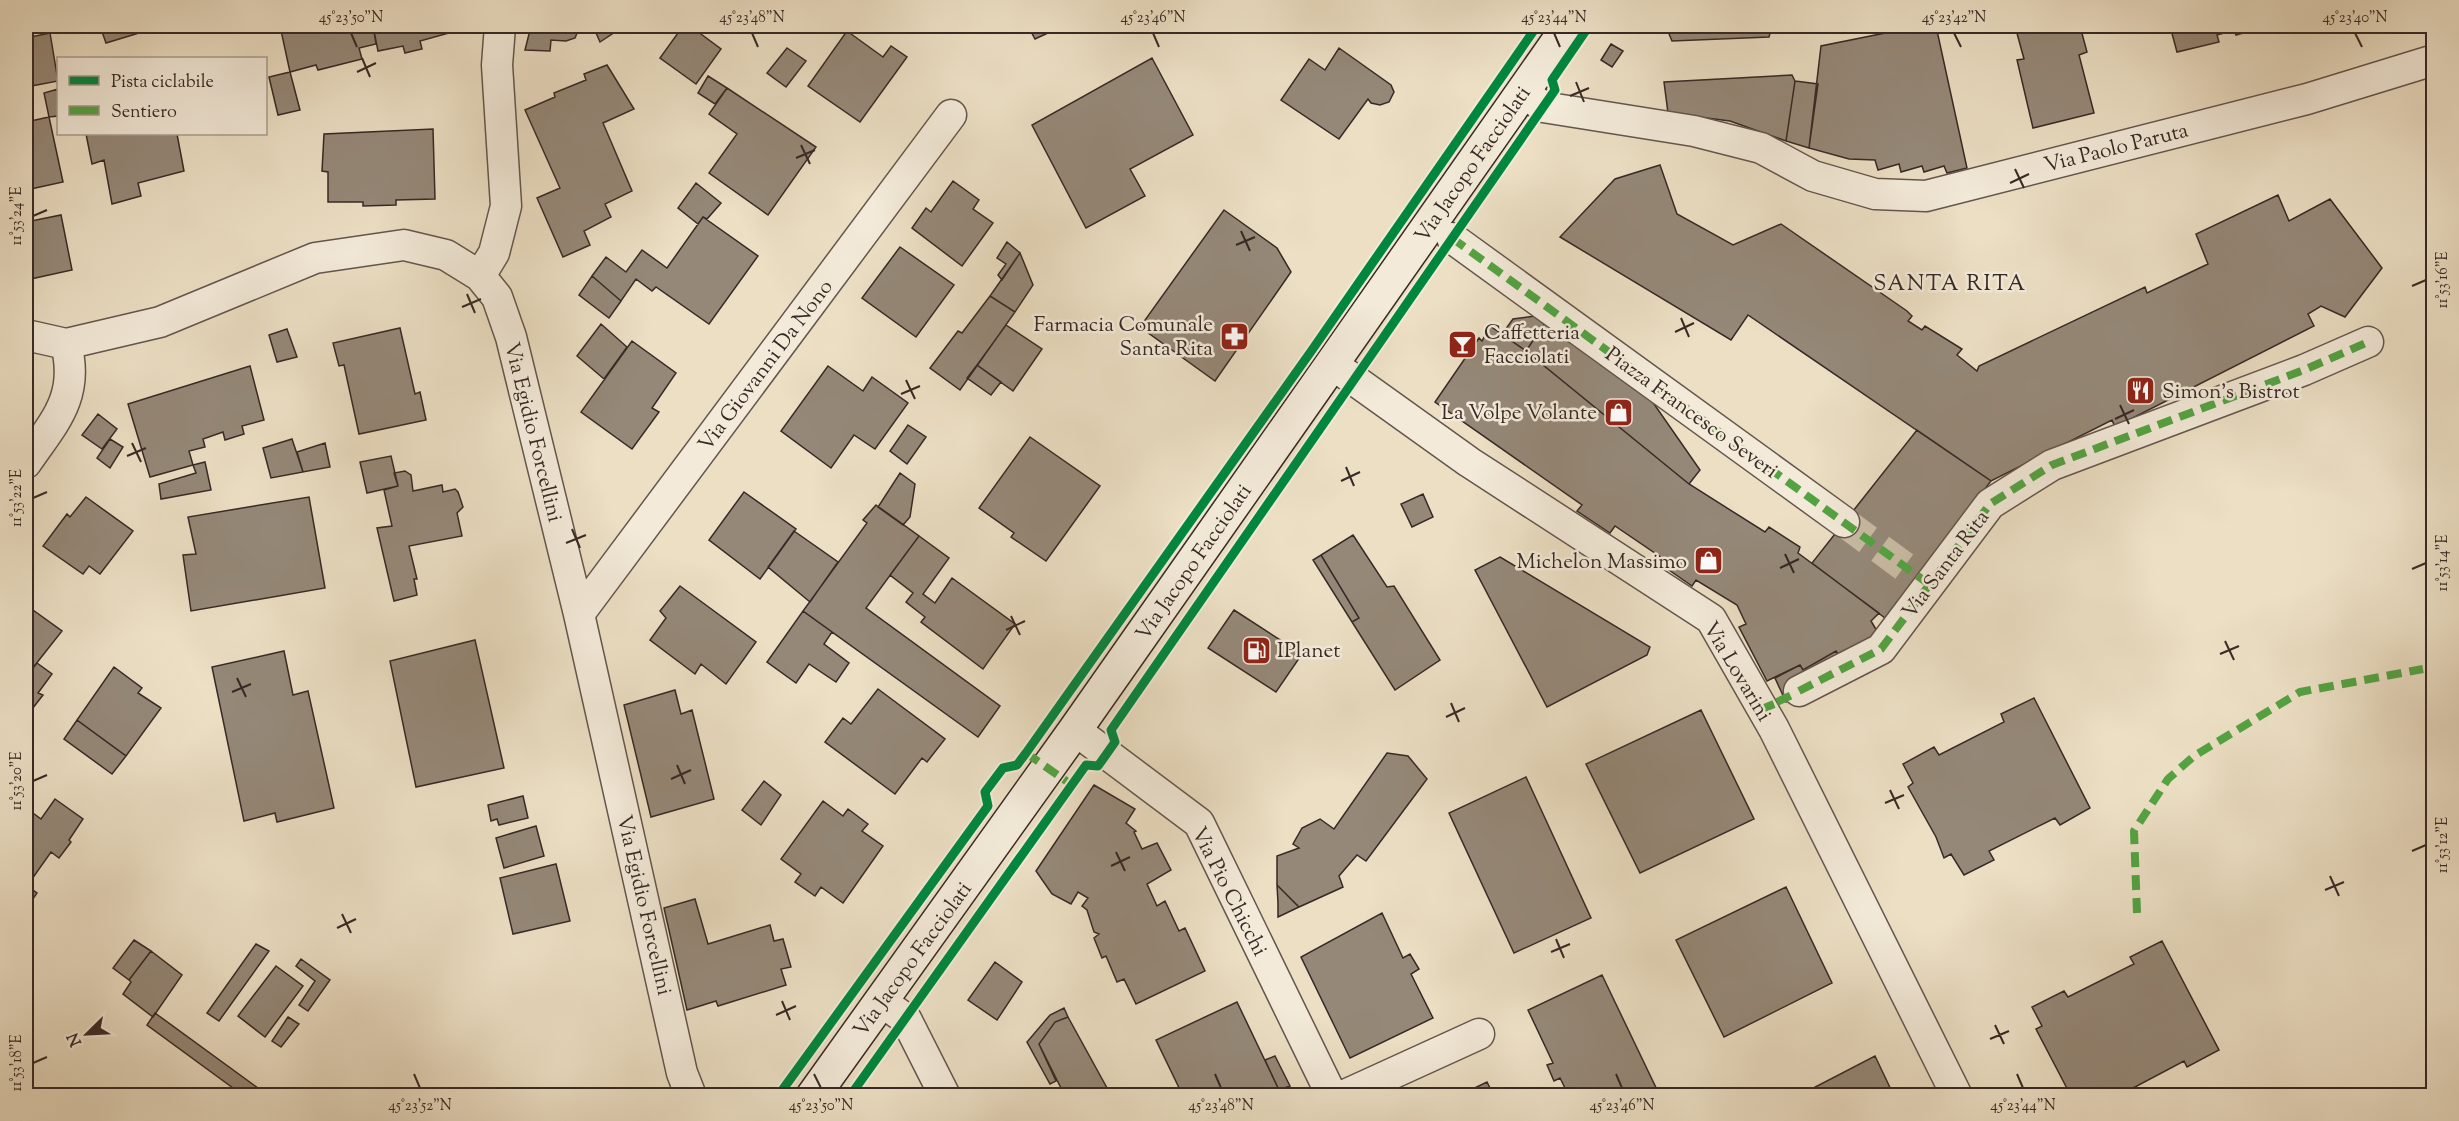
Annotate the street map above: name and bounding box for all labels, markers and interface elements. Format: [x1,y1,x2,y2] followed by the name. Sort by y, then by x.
[319,8,383,29] text: 45°23'50"N
[719,8,785,29] text: 45°23'48"N
[1120,8,1186,29] text: 45°23'46"N
[1521,8,1587,29] text: 45°23'44"N
[1922,8,1986,29] text: 45°23'42"N
[2322,8,2388,29] text: 45°23'40"N
[57,57,267,135] legend
[111,70,214,96] text: Pista ciclabile
[1408,81,1539,250] street label: Via Jacopo Facciolati
[111,100,177,126] text: Sentiero
[2041,116,2192,181] street label: Via Paolo Paruta
[7,187,28,245] text: 11°53'24"E
[2433,251,2454,309] text: 11°53'16"E
[1873,269,2027,301] district label: SANTA RITA
[692,274,841,458] street label: Via Giovanni Da Nono
[1033,311,1213,365] place label: Farmacia Comunale Santa Rita
[1484,319,1580,373] place label: Caffetteria Facciolati
[1218,320,1250,352] pharmacy icon: Farmacia Comunale Santa Rita
[1447,328,1479,360] bar icon: Caffetteria Facciolati
[495,339,569,526] street label: Via Egidio Forcellini
[1598,341,1784,487] street label: Piazza Francesco Severi
[2125,375,2157,407] restaurant icon: Simon's Bistrot
[2162,378,2300,408] place label: Simon's Bistrot
[1602,396,1634,428] shop icon: La Volpe Volante
[1441,399,1597,429] place label: La Volpe Volante
[7,469,28,527] text: 11°53'22"E
[1129,479,1260,648] street label: Via Jacopo Facciolati
[1896,504,1998,626] street label: Via Santa Rita
[2433,534,2454,592] text: 11°53'14"E
[1692,545,1724,577] shop icon: Michelon Massimo
[1517,548,1687,578] place label: Michelon Massimo
[1695,616,1778,728] street label: Via Lovarini
[1240,634,1272,666] fuel station icon: IPlanet
[1277,637,1340,667] place label: IPlanet
[7,752,28,810] text: 11°53'20"E
[608,812,678,999] street label: Via Egidio Forcellini
[2433,817,2454,873] text: 11°53'12"E
[1183,822,1274,962] street label: Via Pio Chicchi
[847,876,980,1044] street label: Via Jacopo Facciolati
[57,1004,117,1064] north arrow
[62,1028,89,1050] text: N
[7,1034,28,1092] text: 11°53'18"E
[388,1096,452,1117] text: 45°23'52"N
[789,1096,853,1117] text: 45°23'50"N
[1188,1096,1254,1117] text: 45°23'48"N
[1589,1096,1655,1117] text: 45°23'46"N
[1990,1096,2056,1117] text: 45°23'44"N

